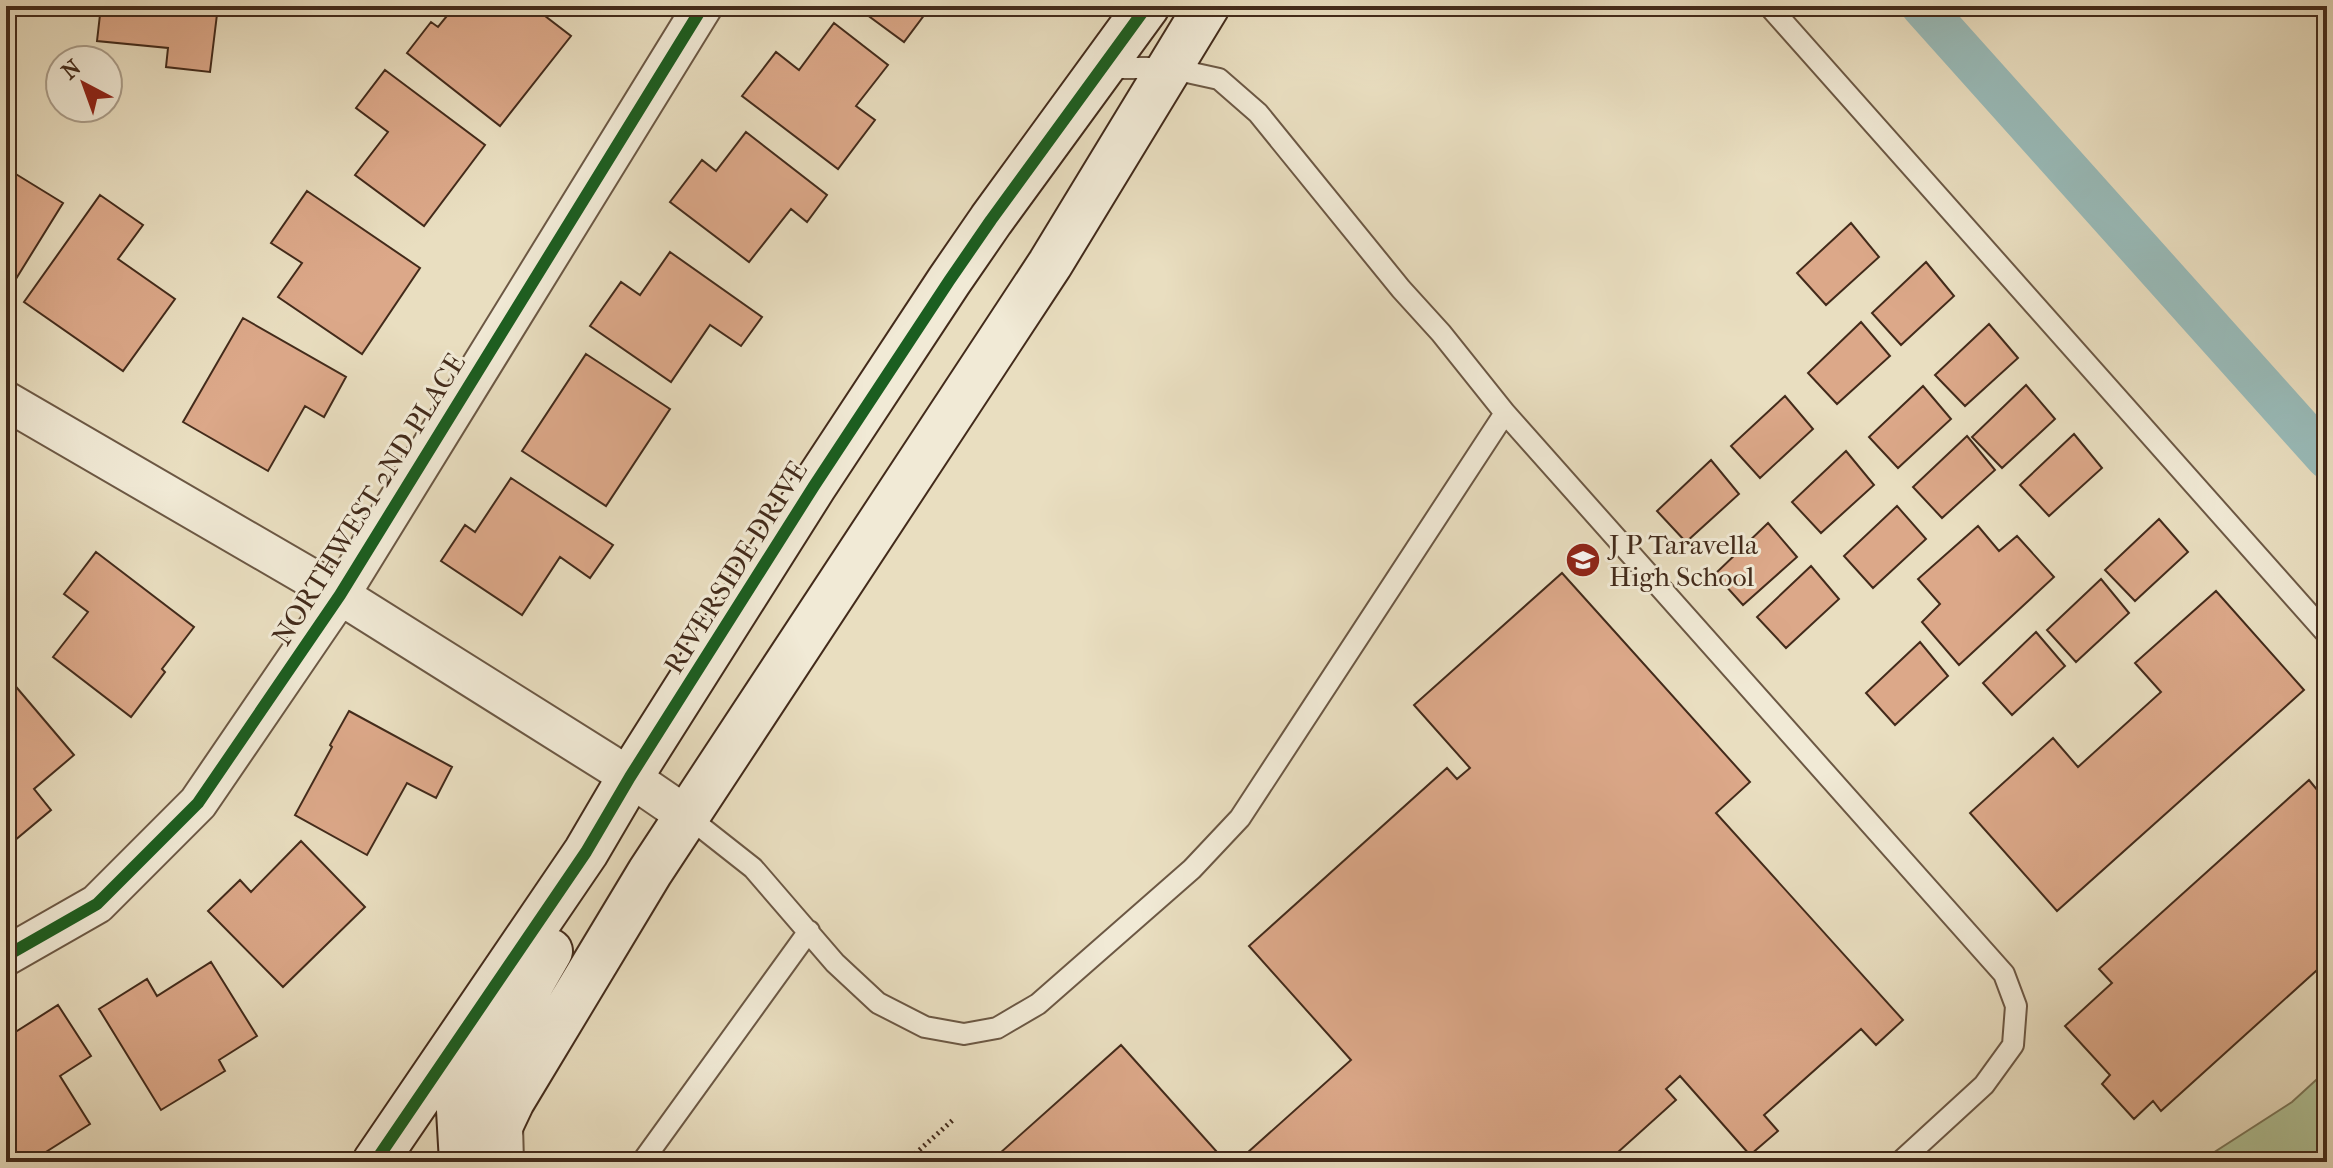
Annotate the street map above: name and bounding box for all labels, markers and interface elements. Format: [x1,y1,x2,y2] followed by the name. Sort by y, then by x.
[44,44,124,124] north arrow
[57,54,87,85] text: N
[265,347,472,651] street label: NORTHWEST 2ND PLACE
[657,455,814,679] street label: RIVERSIDE DRIVE
[1607,528,1759,593] place label: J P Taravella High School
[1564,541,1602,579] school or university icon: J P Taravella High School

